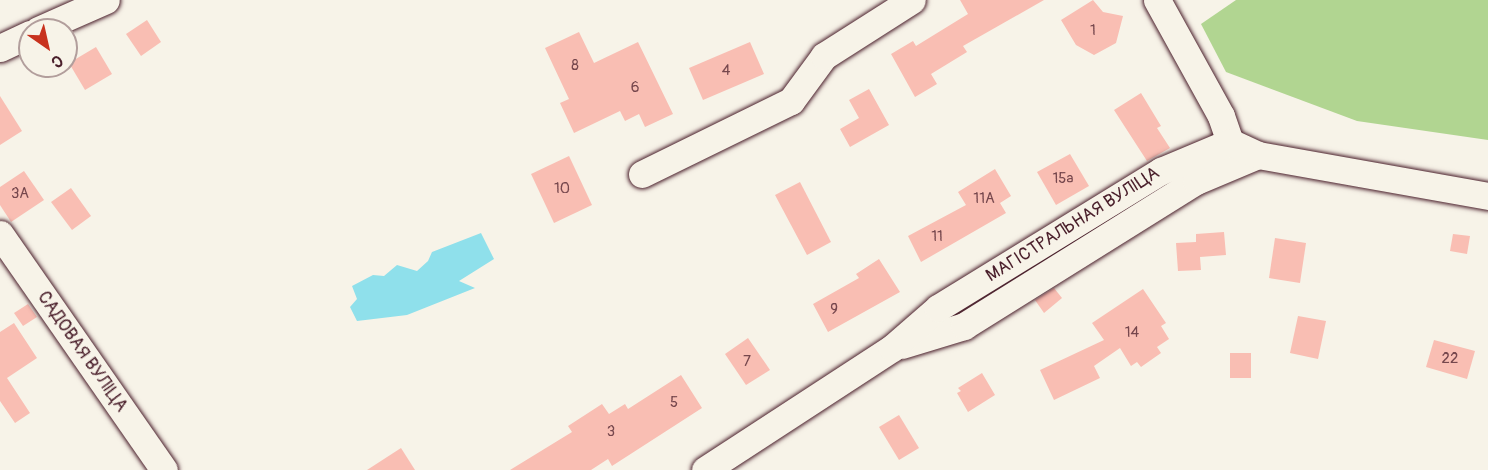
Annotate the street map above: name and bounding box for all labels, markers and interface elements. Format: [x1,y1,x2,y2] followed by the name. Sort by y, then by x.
[18,18,78,78] north arrow
[1090,22,1096,40] house number: 1
[47,50,67,72] text: С
[571,57,579,75] house number: 8
[722,62,730,80] house number: 4
[631,79,639,97] house number: 6
[982,163,1164,287] street label: МАГІСТРАЛЬНАЯ ВУЛІЦА
[1053,170,1073,188] house number: 15а
[554,180,570,198] house number: 10
[11,185,29,203] house number: 3А
[973,190,995,208] house number: 11А
[931,228,943,246] house number: 11
[32,287,132,417] street label: САДОВАЯ ВУЛІЦА
[830,301,838,319] house number: 9
[1125,324,1139,342] house number: 14
[1442,350,1458,368] house number: 22
[743,353,751,371] house number: 7
[670,394,678,412] house number: 5
[607,423,615,441] house number: 3

